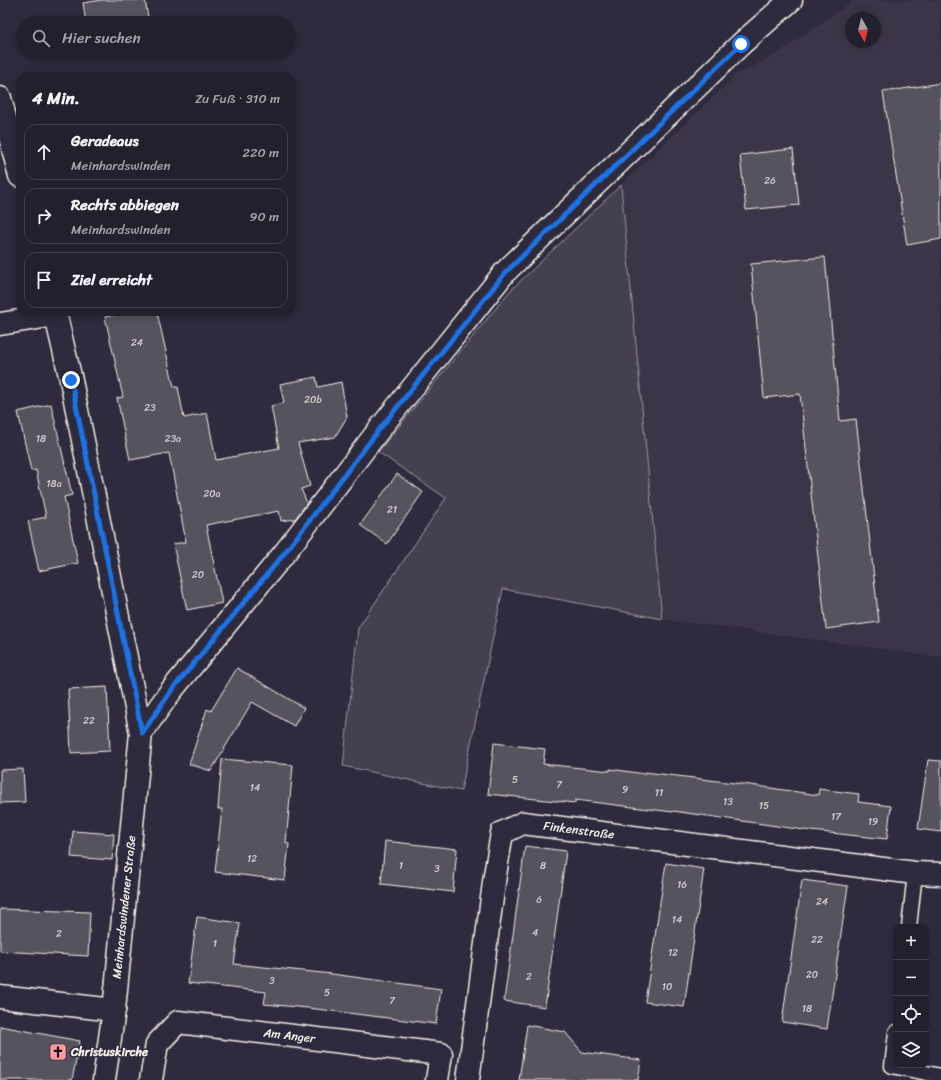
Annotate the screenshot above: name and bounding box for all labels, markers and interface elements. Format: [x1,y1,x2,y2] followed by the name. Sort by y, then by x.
[845,12,881,48] north arrow
[16,16,296,60] search box
[62,25,141,51] text: Hier suchen
[30,27,52,49] icon: search
[732,35,750,53] route start
[32,83,80,113] text: 4 Min.
[195,87,280,110] text: Zu Fuß · 310 m
[71,128,139,154] text: Geradeaus
[33,141,55,163] icon: ahead
[242,141,279,164] text: 220 m
[71,154,171,177] text: Meinhardswinden
[764,172,776,190] house number: 26
[71,192,179,218] text: Rechts abbiegen
[33,205,55,227] icon: right
[249,205,279,228] text: 90 m
[71,218,171,241] text: Meinhardswinden
[71,267,152,293] text: Ziel erreicht
[33,269,55,291] icon: arrive
[131,334,143,352] house number: 24
[62,371,80,389] route end
[304,391,322,409] house number: 20b
[144,399,156,417] house number: 23
[36,430,46,448] house number: 18
[165,430,181,448] house number: 23a
[46,475,62,493] house number: 18a
[203,485,221,503] house number: 20a
[387,501,397,519] house number: 21
[192,566,204,584] house number: 20
[83,712,95,730] house number: 22
[512,771,518,789] house number: 5
[556,776,563,794] house number: 7
[250,779,260,797] house number: 14
[622,781,628,799] house number: 9
[655,784,663,802] house number: 11
[723,793,733,811] house number: 13
[759,797,769,815] house number: 15
[831,808,842,826] house number: 17
[868,813,878,831] house number: 19
[542,815,616,846] street label: Finkenstraße
[106,834,142,980] street label: Meinhardswindener Straße
[247,850,257,868] house number: 12
[399,857,403,875] house number: 1
[540,857,546,875] house number: 8
[434,860,440,878] house number: 3
[677,876,687,894] house number: 16
[536,891,542,909] house number: 6
[816,893,828,911] house number: 24
[672,911,682,929] house number: 14
[532,924,538,942] house number: 4
[893,924,929,1068] map controls
[893,924,929,960] button: +
[56,925,62,943] house number: 2
[811,931,823,949] house number: 22
[213,935,217,953] house number: 1
[668,944,678,962] house number: 12
[893,960,929,996] button: −
[806,966,818,984] house number: 20
[526,968,532,986] house number: 2
[269,972,275,990] house number: 3
[662,978,672,996] house number: 10
[324,984,330,1002] house number: 5
[389,992,396,1010] house number: 7
[893,996,929,1032] button: locate
[802,1000,812,1018] house number: 18
[261,1021,317,1050] street label: Am Anger
[893,1032,929,1068] button: layers
[70,1041,149,1063] place label: Christuskirche
[48,1042,68,1062] church icon: Christuskirche

